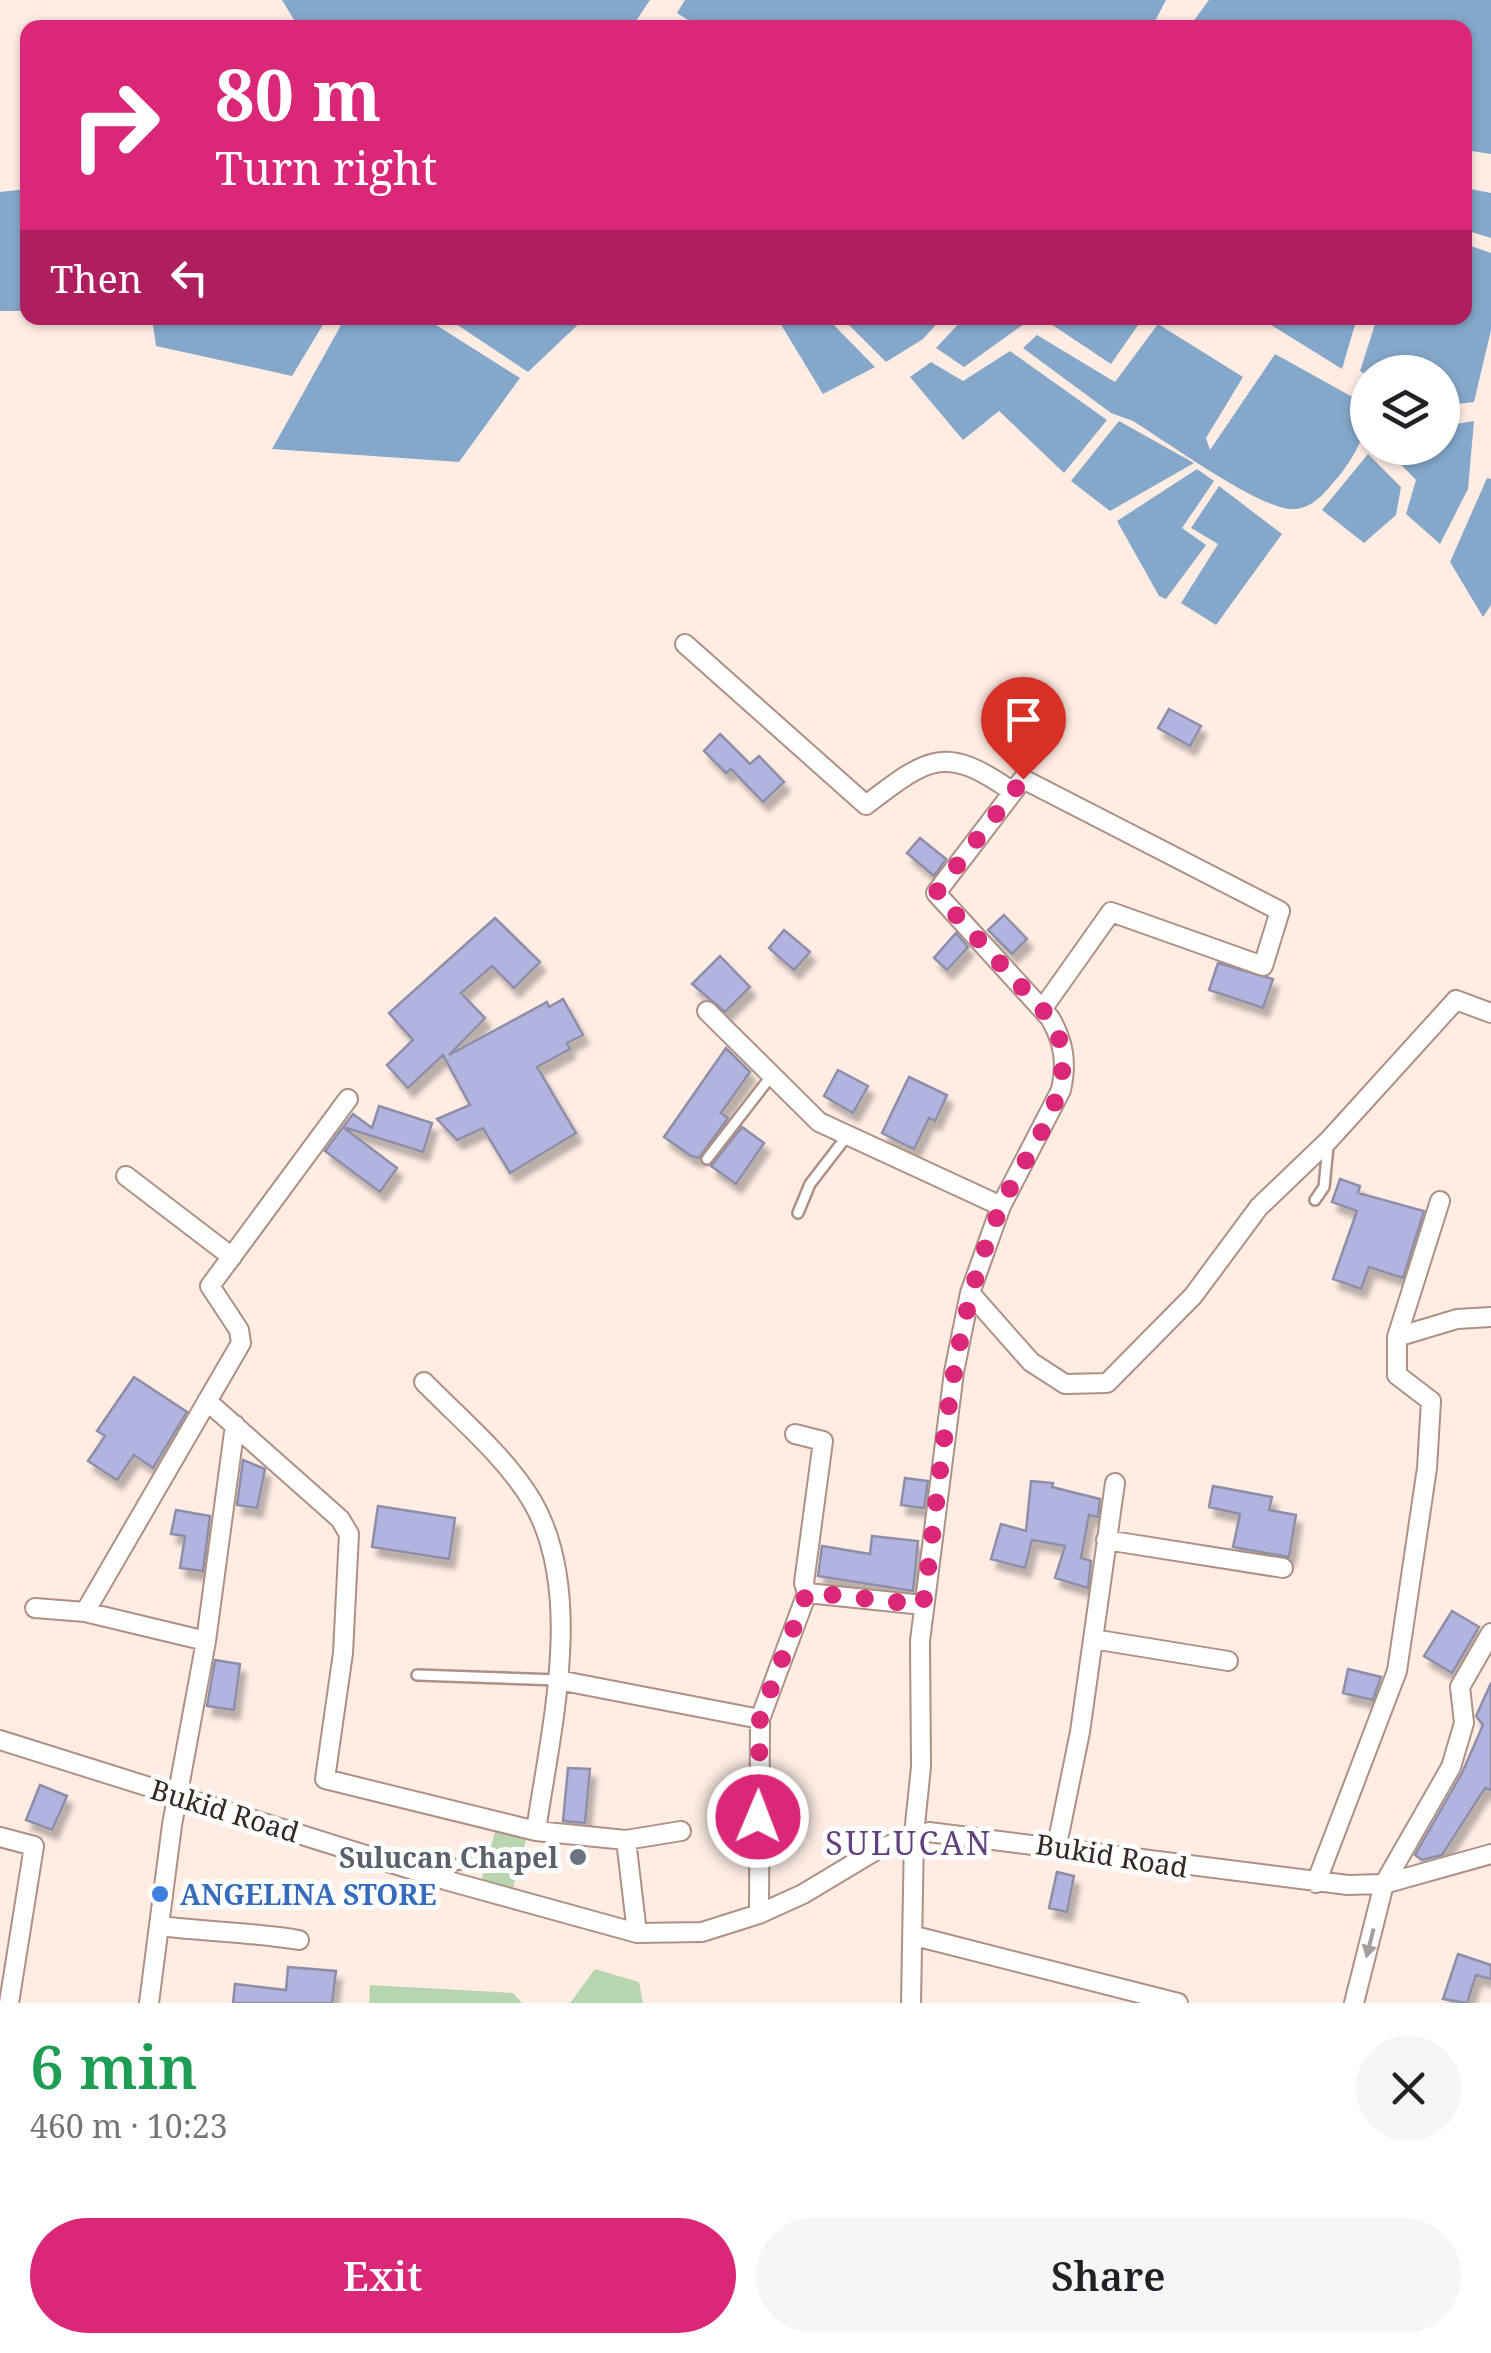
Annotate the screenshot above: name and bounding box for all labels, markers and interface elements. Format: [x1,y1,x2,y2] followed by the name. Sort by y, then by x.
[215,46,381,142] text: 80 m
[50,60,180,190] icon: right
[215,137,437,198] text: Turn right
[162,250,217,305] icon: left
[50,252,142,304] text: Then
[1350,355,1460,465] map controls
[1350,355,1460,465] button: layers
[981,677,1066,780] pin
[996,692,1051,747] icon: arrive
[706,1765,810,1869] position arrow
[146,1769,304,1851] street label: Bukid Road
[825,1821,993,1864] district label: SULUCAN
[1033,1824,1191,1886] street label: Bukid Road
[339,1838,558,1876] place label: Sulucan Chapel
[567,1846,589,1868] marker: Sulucan Chapel
[180,1875,437,1913] place label: ANGELINA STORE
[149,1883,171,1905] marker: ANGELINA STORE
[1361,1928,1377,1959] one-way arrow
[30,2025,198,2107] text: 6 min
[1356,2036,1461,2141] button: close
[30,2104,228,2147] text: 460 m · 10:23
[30,2218,736,2333] button: Exit
[756,2218,1461,2333] button: Share

